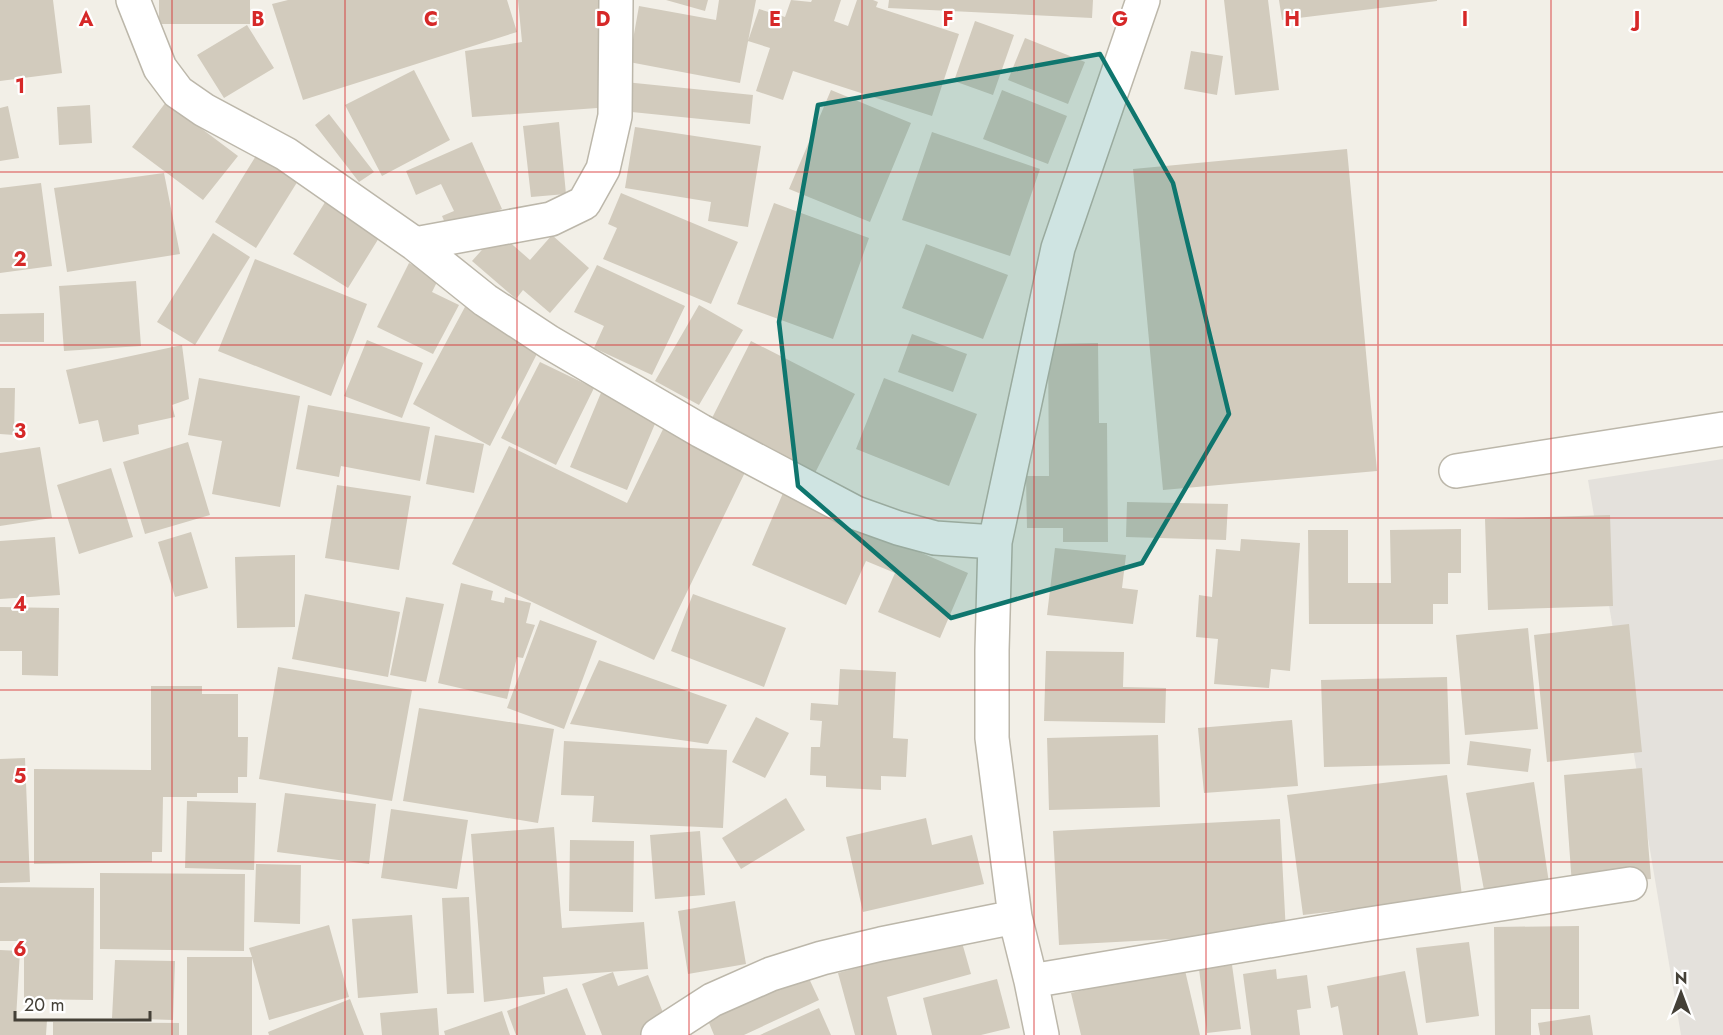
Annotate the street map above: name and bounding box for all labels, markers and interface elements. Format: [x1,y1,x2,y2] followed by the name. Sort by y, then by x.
[78,5,94,34] text: A
[251,5,265,34] text: B
[424,5,438,34] text: C
[596,5,610,34] text: D
[769,5,781,34] text: E
[942,5,954,34] text: F
[1112,5,1128,34] text: G
[1284,5,1300,34] text: H
[1462,5,1468,34] text: I
[1630,5,1640,34] text: J
[15,72,25,101] text: 1
[13,245,27,274] text: 2
[14,417,26,446] text: 3
[13,590,27,619] text: 4
[14,762,27,791] text: 5
[13,935,27,964] text: 6
[1651,963,1711,1023] north arrow
[1675,967,1687,990] text: N
[15,984,150,1022] scale bar
[24,992,64,1018] text: 20 m

